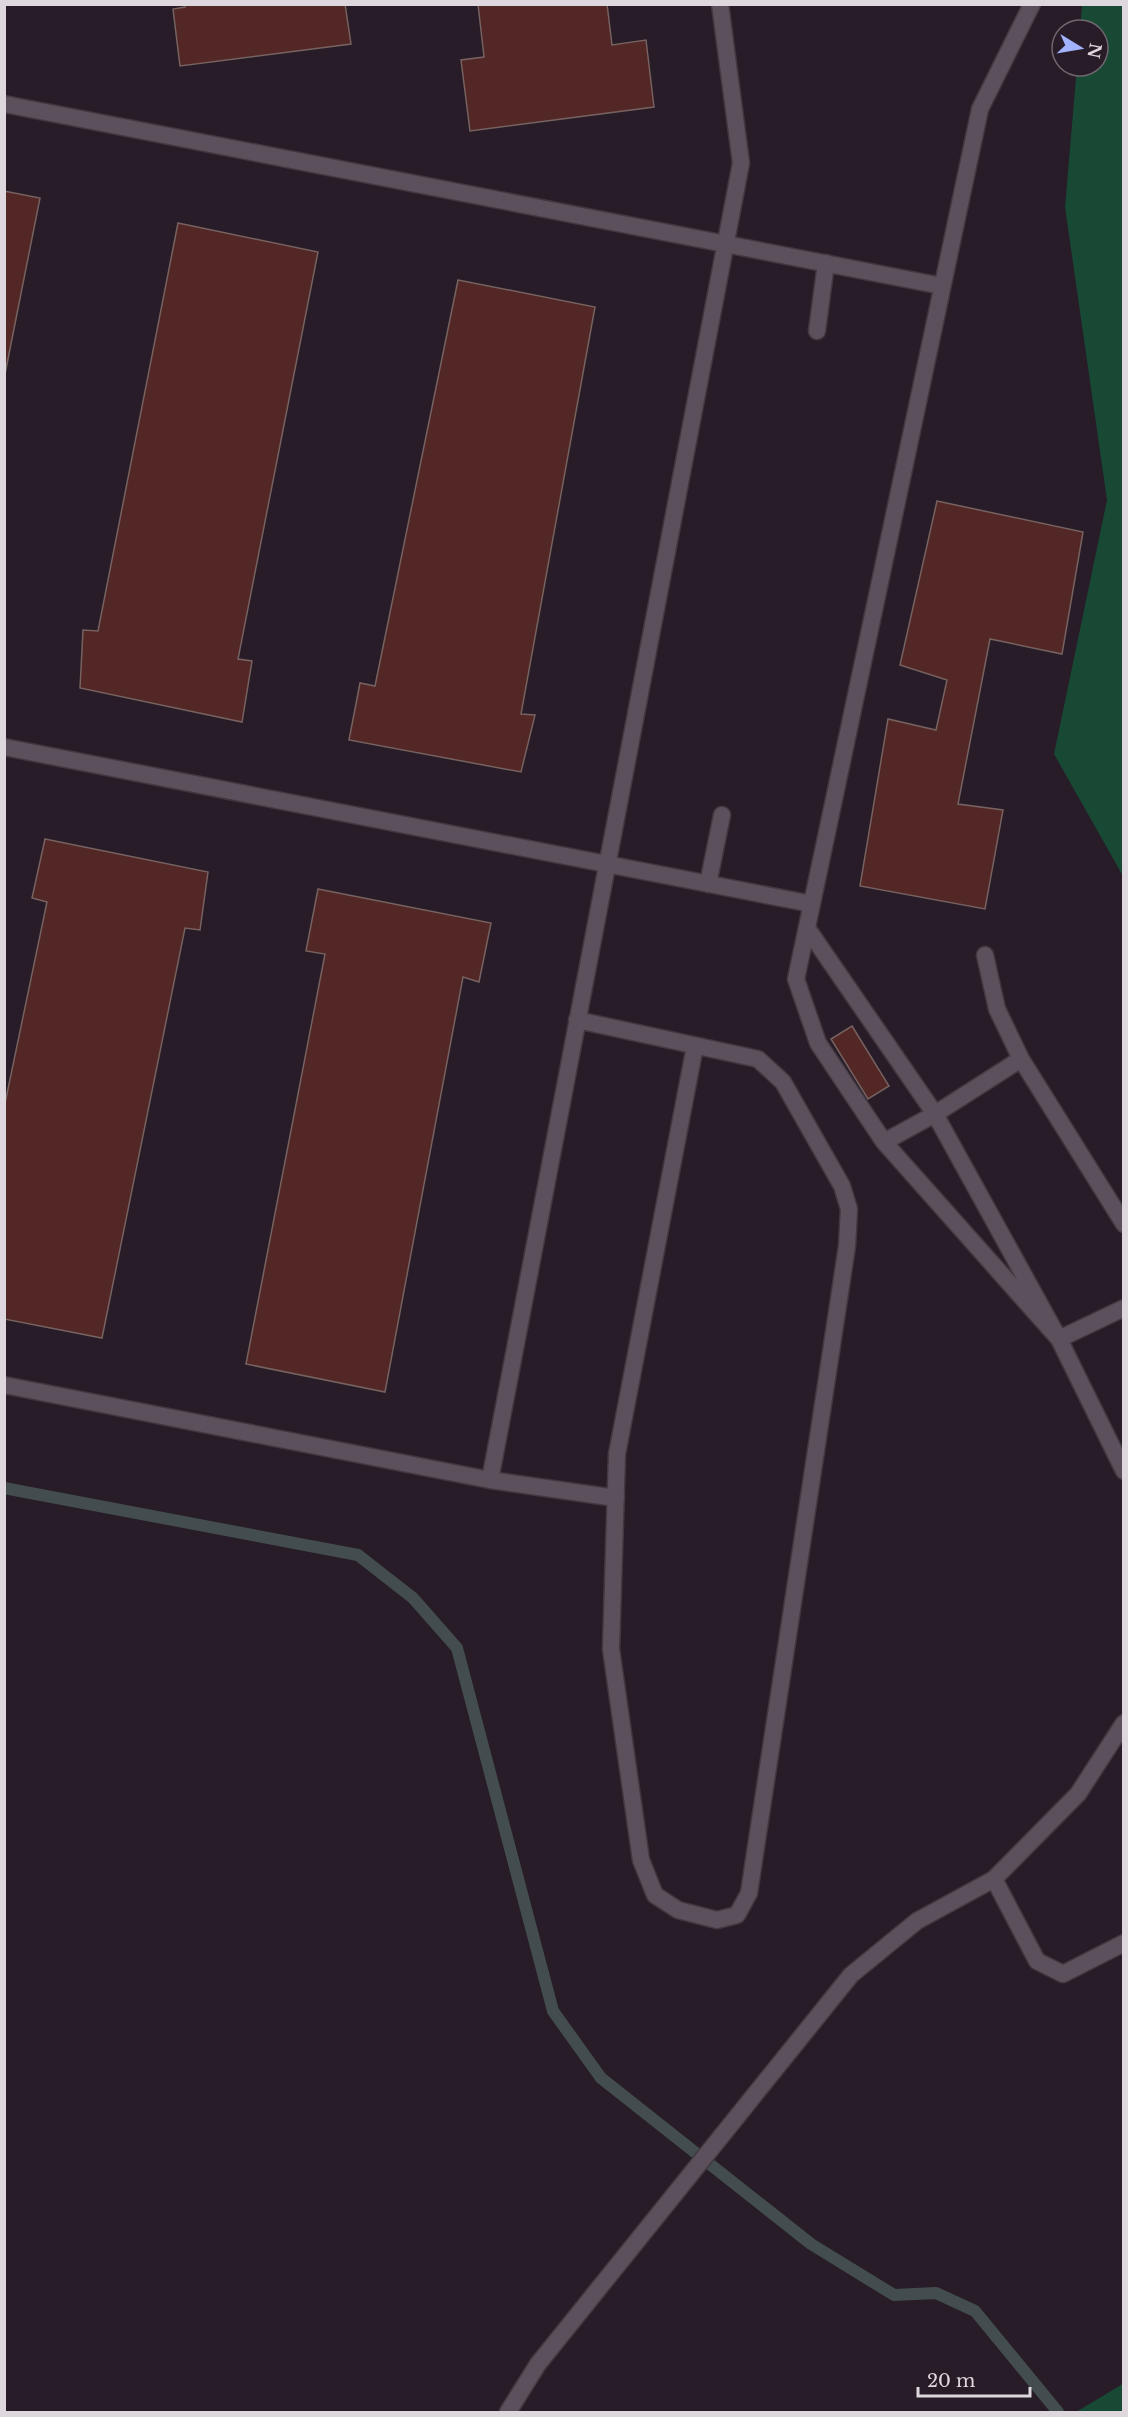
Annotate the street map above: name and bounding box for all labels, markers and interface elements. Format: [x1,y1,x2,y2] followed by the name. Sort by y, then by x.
[1050,18,1110,78] north arrow
[1083,42,1106,60] text: N
[918,2360,1030,2398] scale bar
[927,2370,975,2392] text: 20 m

